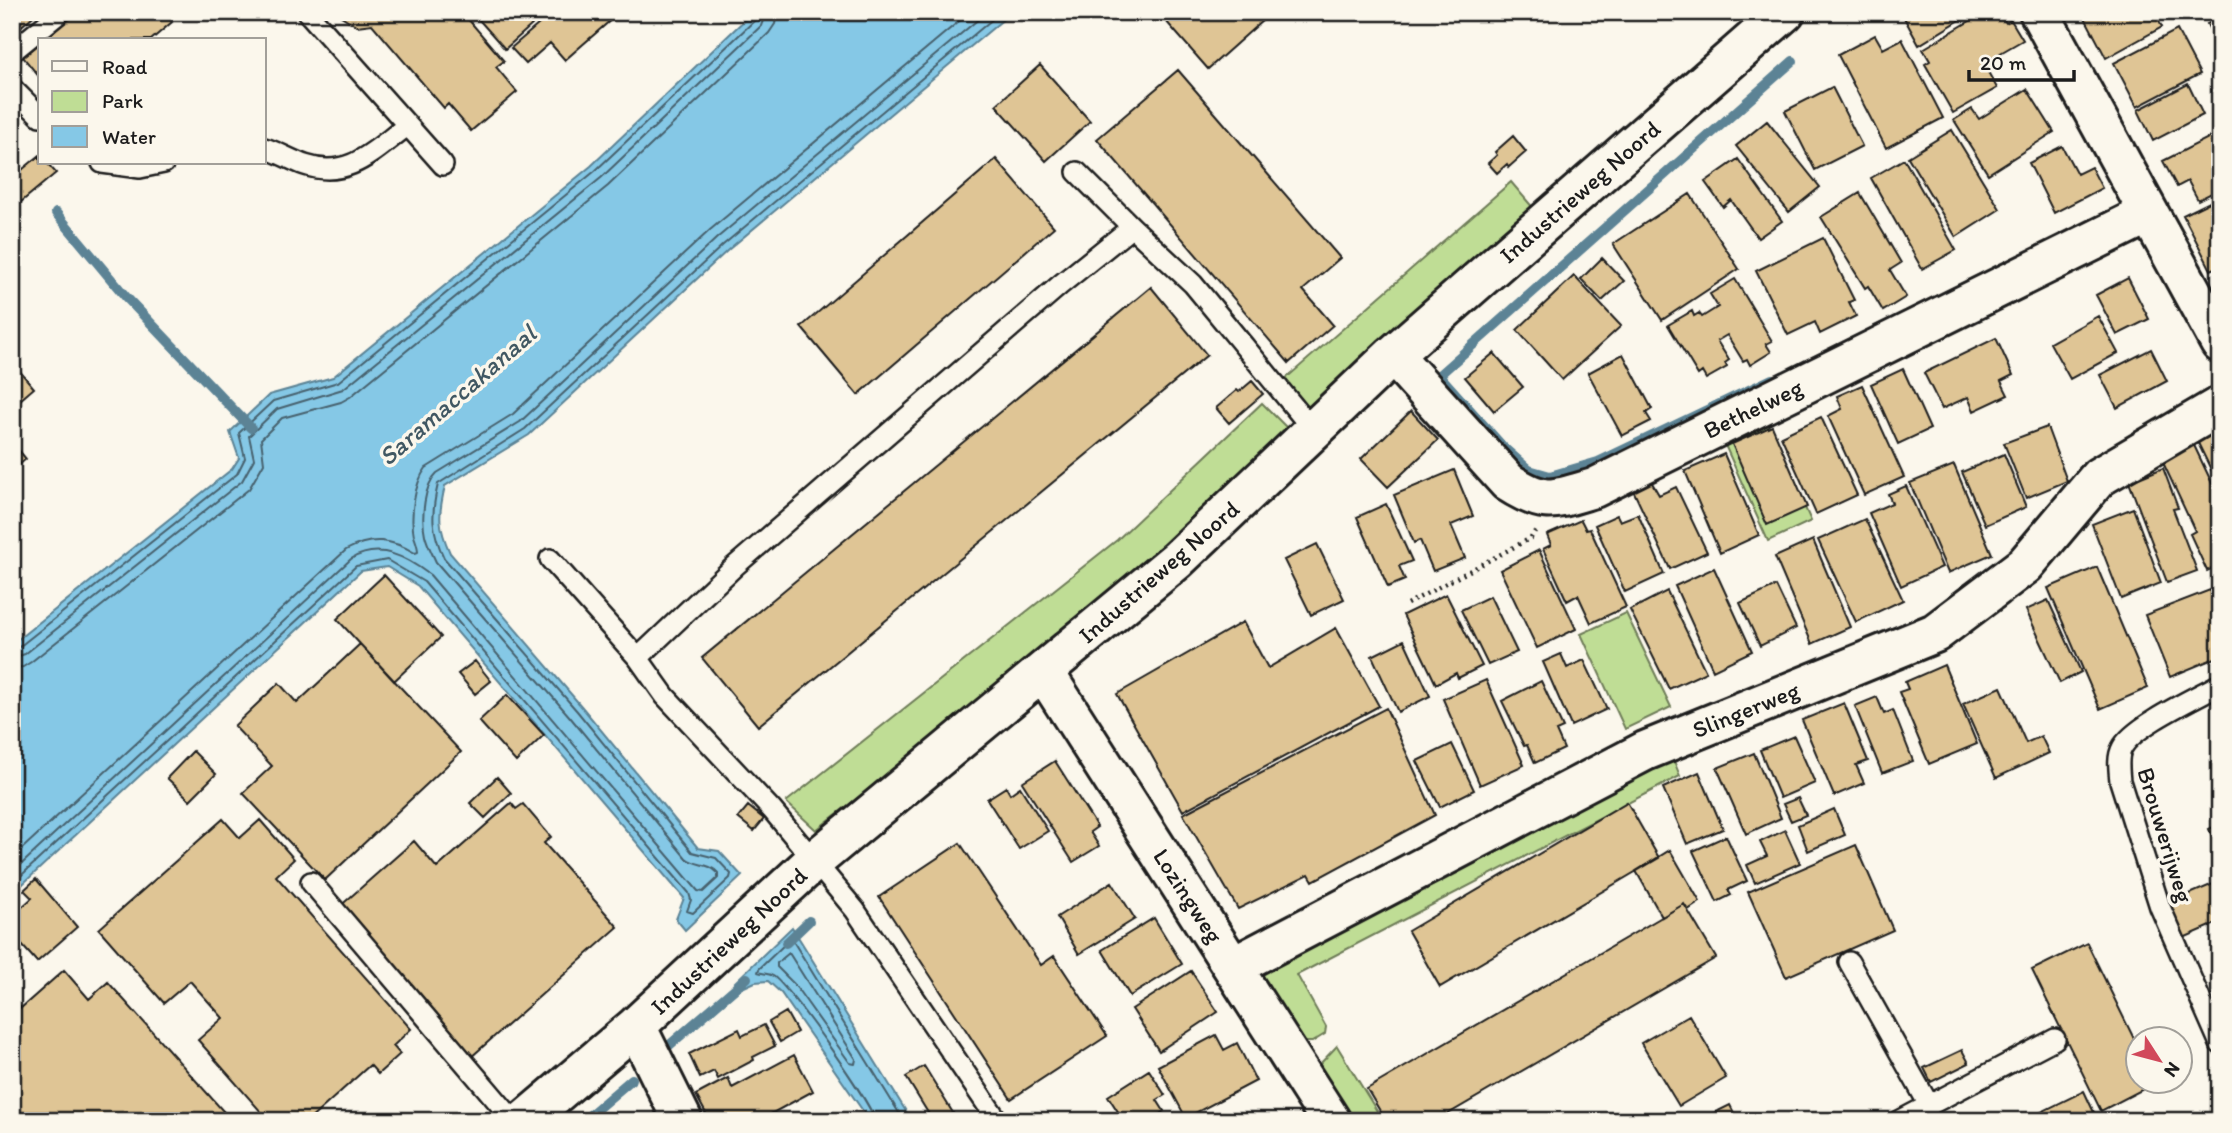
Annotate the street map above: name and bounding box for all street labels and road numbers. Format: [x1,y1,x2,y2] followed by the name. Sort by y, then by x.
[1493,114,1666,269] street label: Industrieweg Noord
[1699,372,1808,445] street label: Bethelweg
[1072,494,1245,649] street label: Industrieweg Noord
[1688,675,1804,744] street label: Slingerweg
[2131,764,2200,907] street label: Brouwerijweg
[1147,843,1230,949] street label: Lozingweg
[644,861,813,1021] street label: Industrieweg Noord

